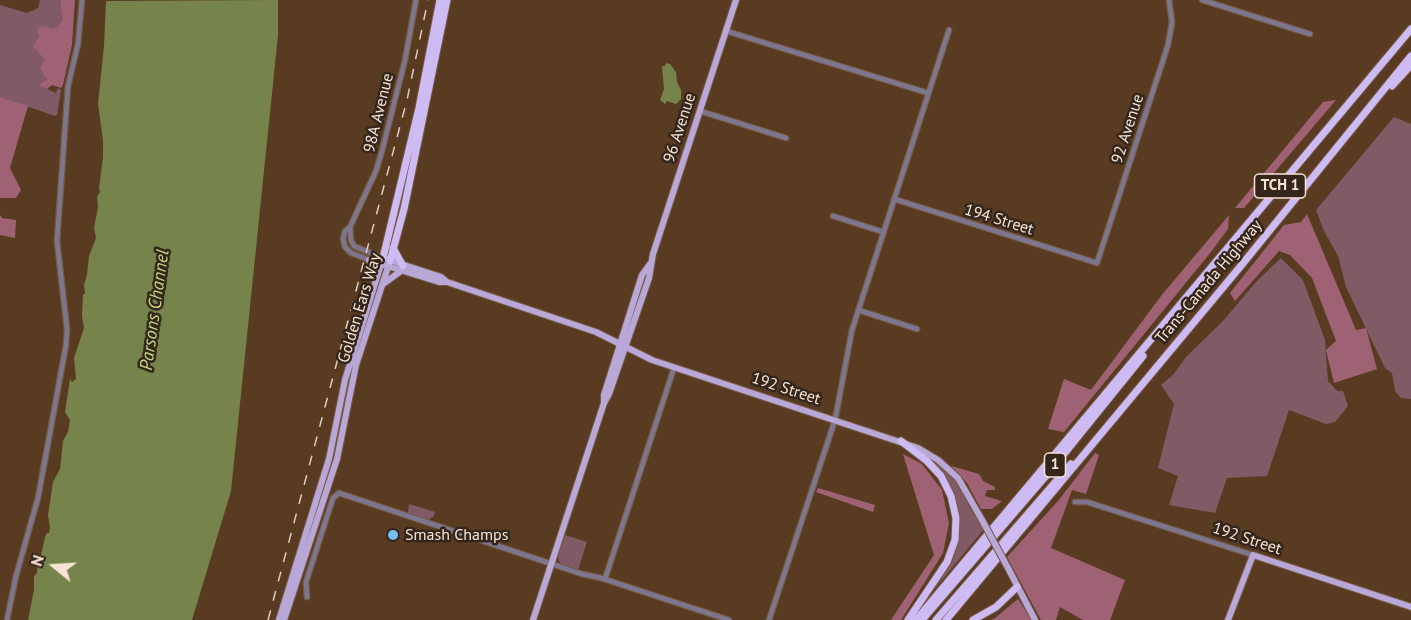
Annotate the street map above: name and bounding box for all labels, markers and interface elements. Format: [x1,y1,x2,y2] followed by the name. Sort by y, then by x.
[360,71,398,155] street label: 98A Avenue
[660,91,700,165] street label: 96 Avenue
[1108,92,1148,166] street label: 92 Avenue
[1254,174,1306,198] road number: TCH 1
[962,200,1036,240] street label: 194 Street
[1152,216,1266,348] street label: Trans-Canada Highway
[136,248,174,372] water label: Parsons Channel
[334,251,386,365] street label: Golden Ears Way
[749,369,823,409] street label: 192 Street
[1044,453,1066,477] road number: 1
[1210,519,1284,559] street label: 192 Street
[405,525,508,545] place label: Smash Champs
[386,528,400,542] marker: Smash Champs
[24,536,84,596] north arrow
[26,552,48,569] text: N

